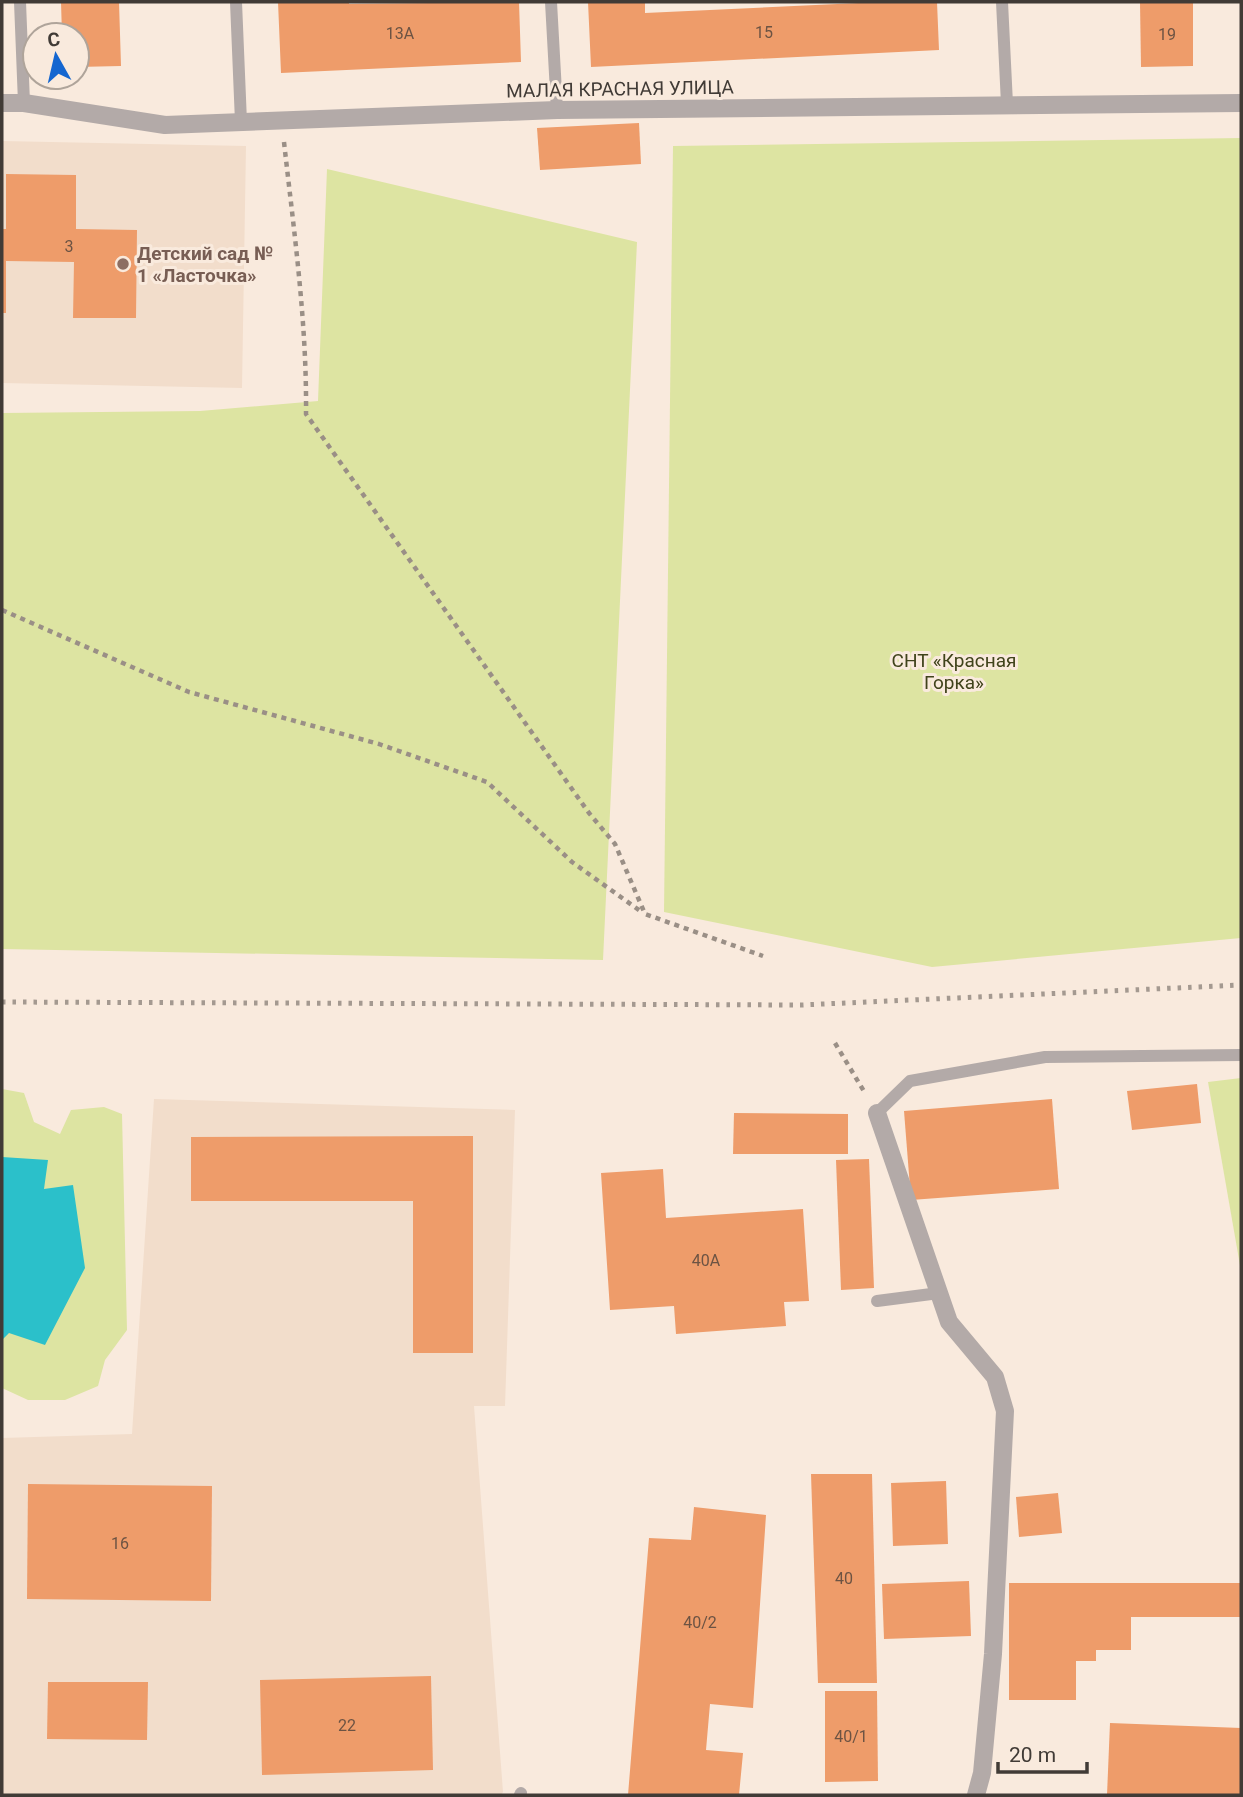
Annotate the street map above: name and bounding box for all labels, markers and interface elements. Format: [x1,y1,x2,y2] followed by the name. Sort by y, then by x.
[21,21,91,91] north arrow
[755,23,773,42] house number: 15
[386,24,415,43] house number: 13А
[1158,25,1176,44] house number: 19
[46,27,61,52] text: С
[506,76,735,102] street label: МАЛАЯ КРАСНАЯ УЛИЦА
[65,237,74,256] house number: 3
[137,242,273,287] place label: Детский сад № 1 «Ласточка»
[115,256,131,272] marker: Детский сад № 1 «Ласточка»
[892,649,1016,694] park label: СНТ «Красная Горка»
[692,1251,721,1270] house number: 40А
[111,1534,129,1553] house number: 16
[835,1569,853,1588] house number: 40
[683,1613,717,1632] house number: 40/2
[338,1716,356,1735] house number: 22
[834,1727,868,1746] house number: 40/1
[998,1730,1087,1774] scale bar
[1009,1743,1056,1767] text: 20 m

